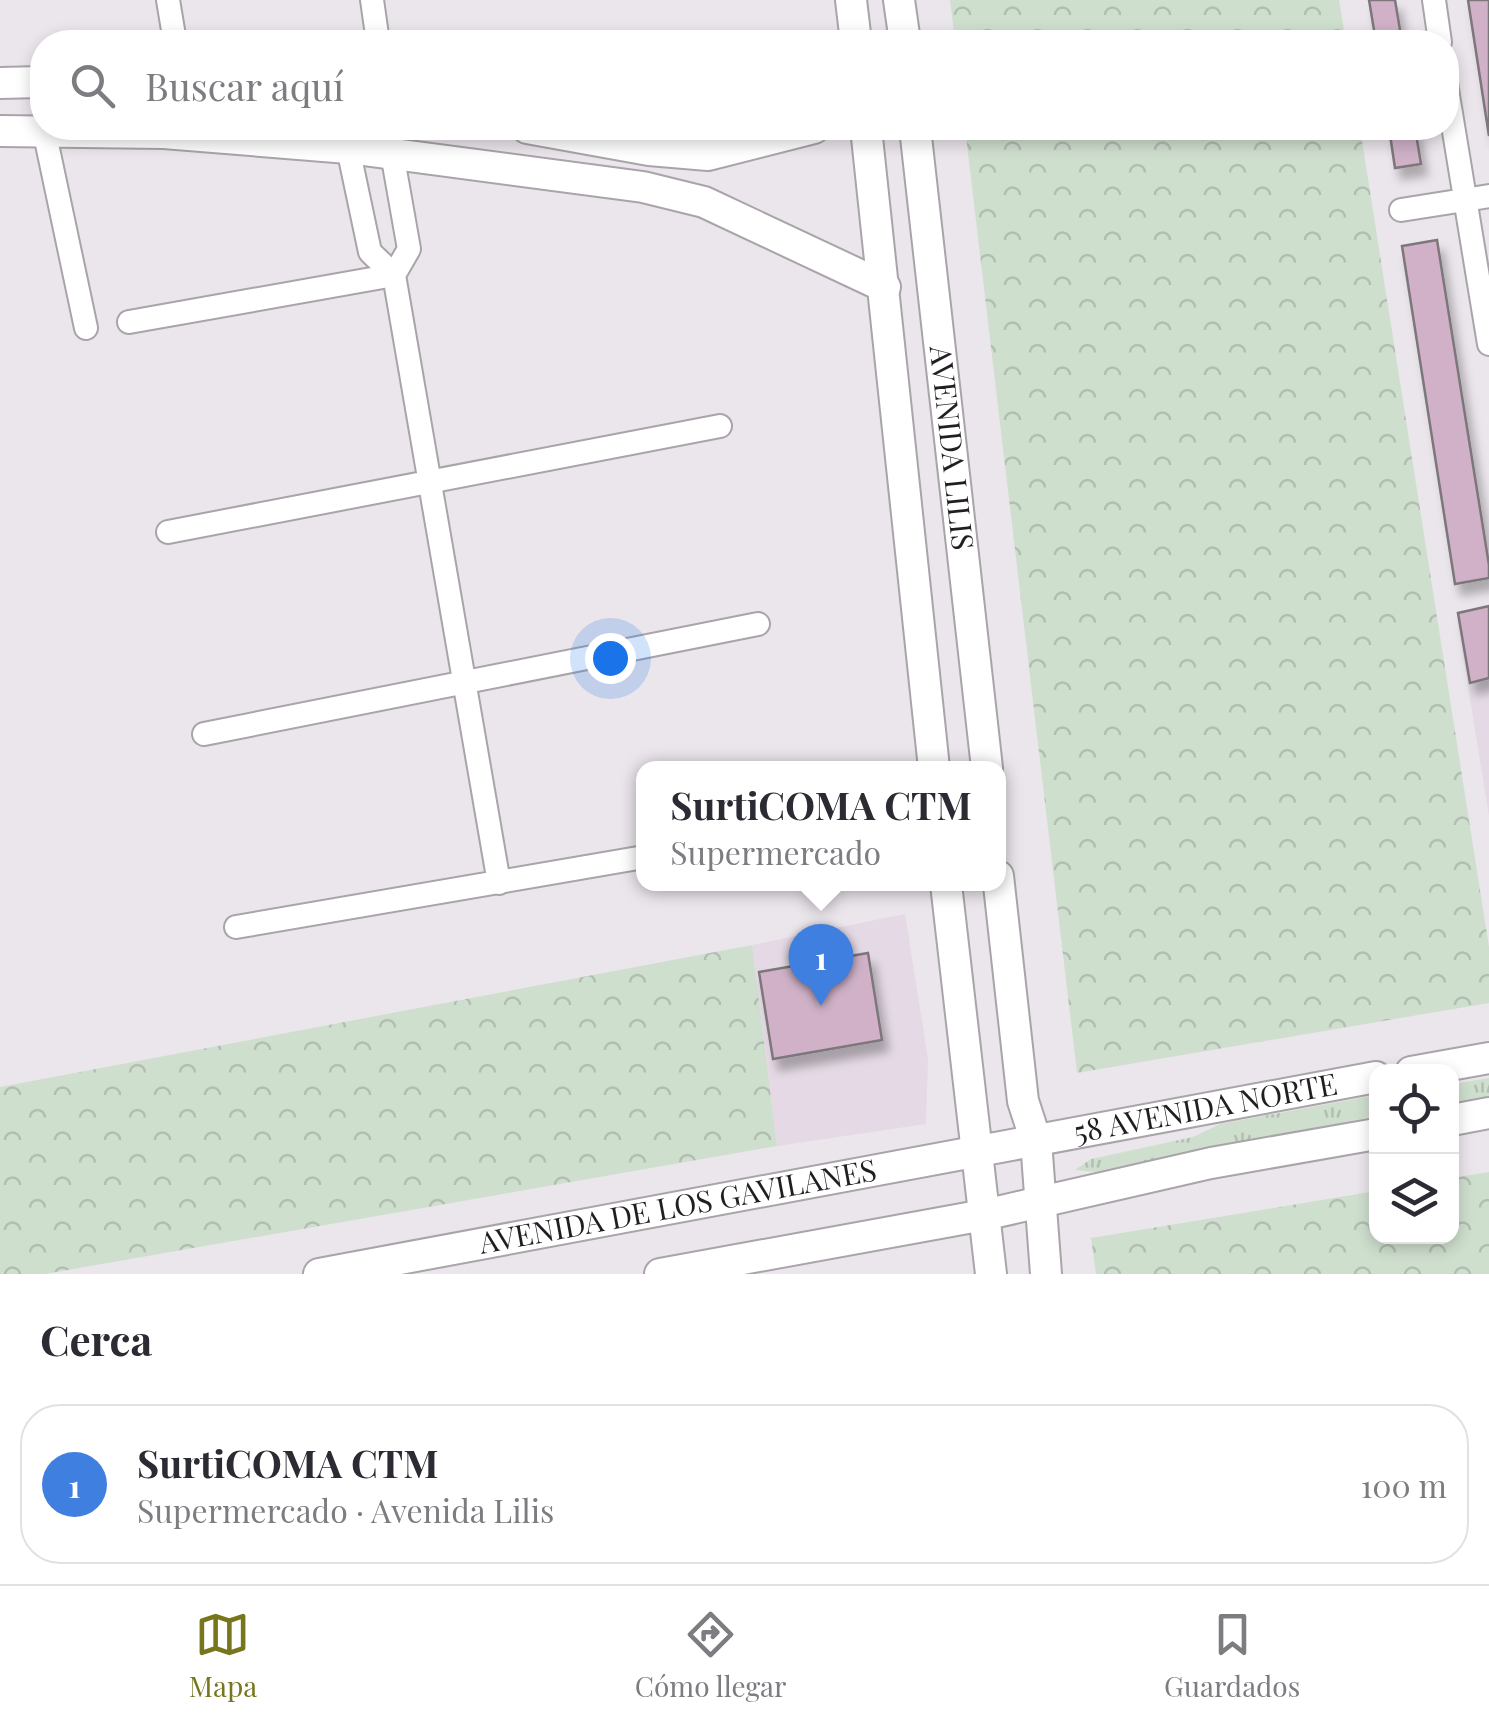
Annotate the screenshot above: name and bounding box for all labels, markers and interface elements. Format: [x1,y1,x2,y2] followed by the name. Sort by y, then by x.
[30,30,1459,140] search box
[65,58,120,113] icon: search
[145,60,344,111] text: Buscar aquí
[922,343,984,552] street label: AVENIDA LILIS
[585,633,636,684] your location
[636,761,1006,891] popup
[670,779,972,830] text: SurtiCOMA CTM
[670,830,881,873] text: Supermercado
[788,924,854,1006] pin: 1
[1070,1063,1340,1151] street label: 58 AVENIDA NORTE
[1369,1064,1459,1244] map controls
[1369,1064,1459,1154] button: locate
[475,1149,879,1262] street label: AVENIDA DE LOS GAVILANES
[1369,1154,1459,1244] button: layers
[40,1311,152,1367] text: Cerca
[137,1437,438,1488] text: SurtiCOMA CTM
[68,1463,81,1506] text: 1
[1360,1463,1447,1506] text: 100 m
[137,1488,554,1531] text: Supermercado · Avenida Lilis
[189,1607,257,1704] tab: Mapa
[635,1607,787,1704] tab: Cómo llegar
[1164,1607,1300,1704] tab: Guardados

